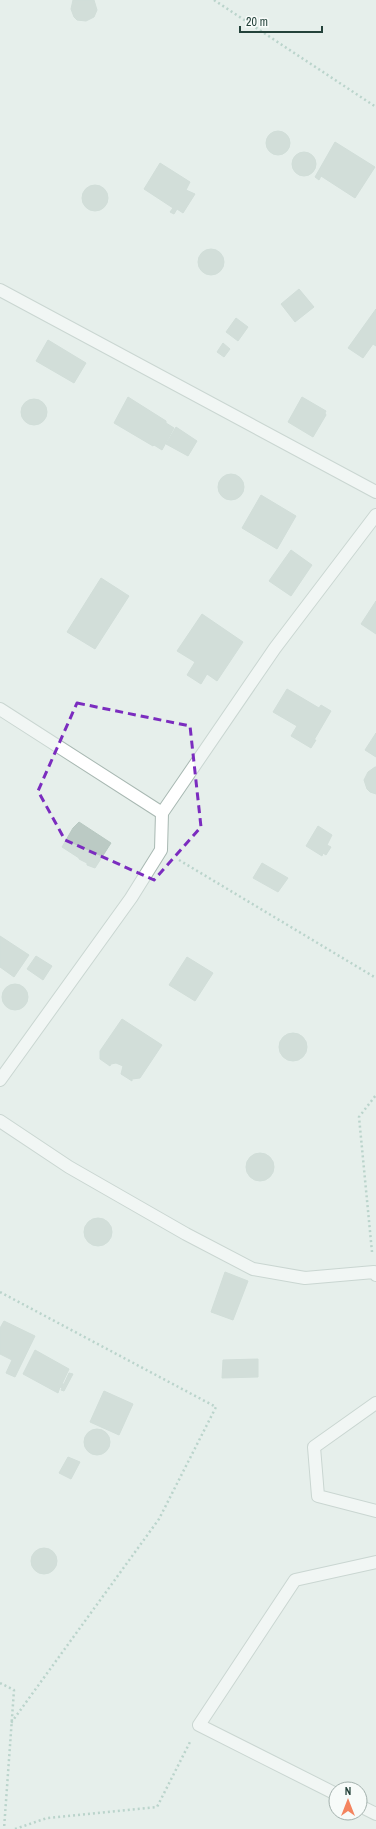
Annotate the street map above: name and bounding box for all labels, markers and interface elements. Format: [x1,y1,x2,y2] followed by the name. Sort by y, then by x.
[240,8,322,34] scale bar
[246,14,268,30] text: 20 m
[328,1781,368,1821] north arrow
[345,1784,351,1798] text: N

